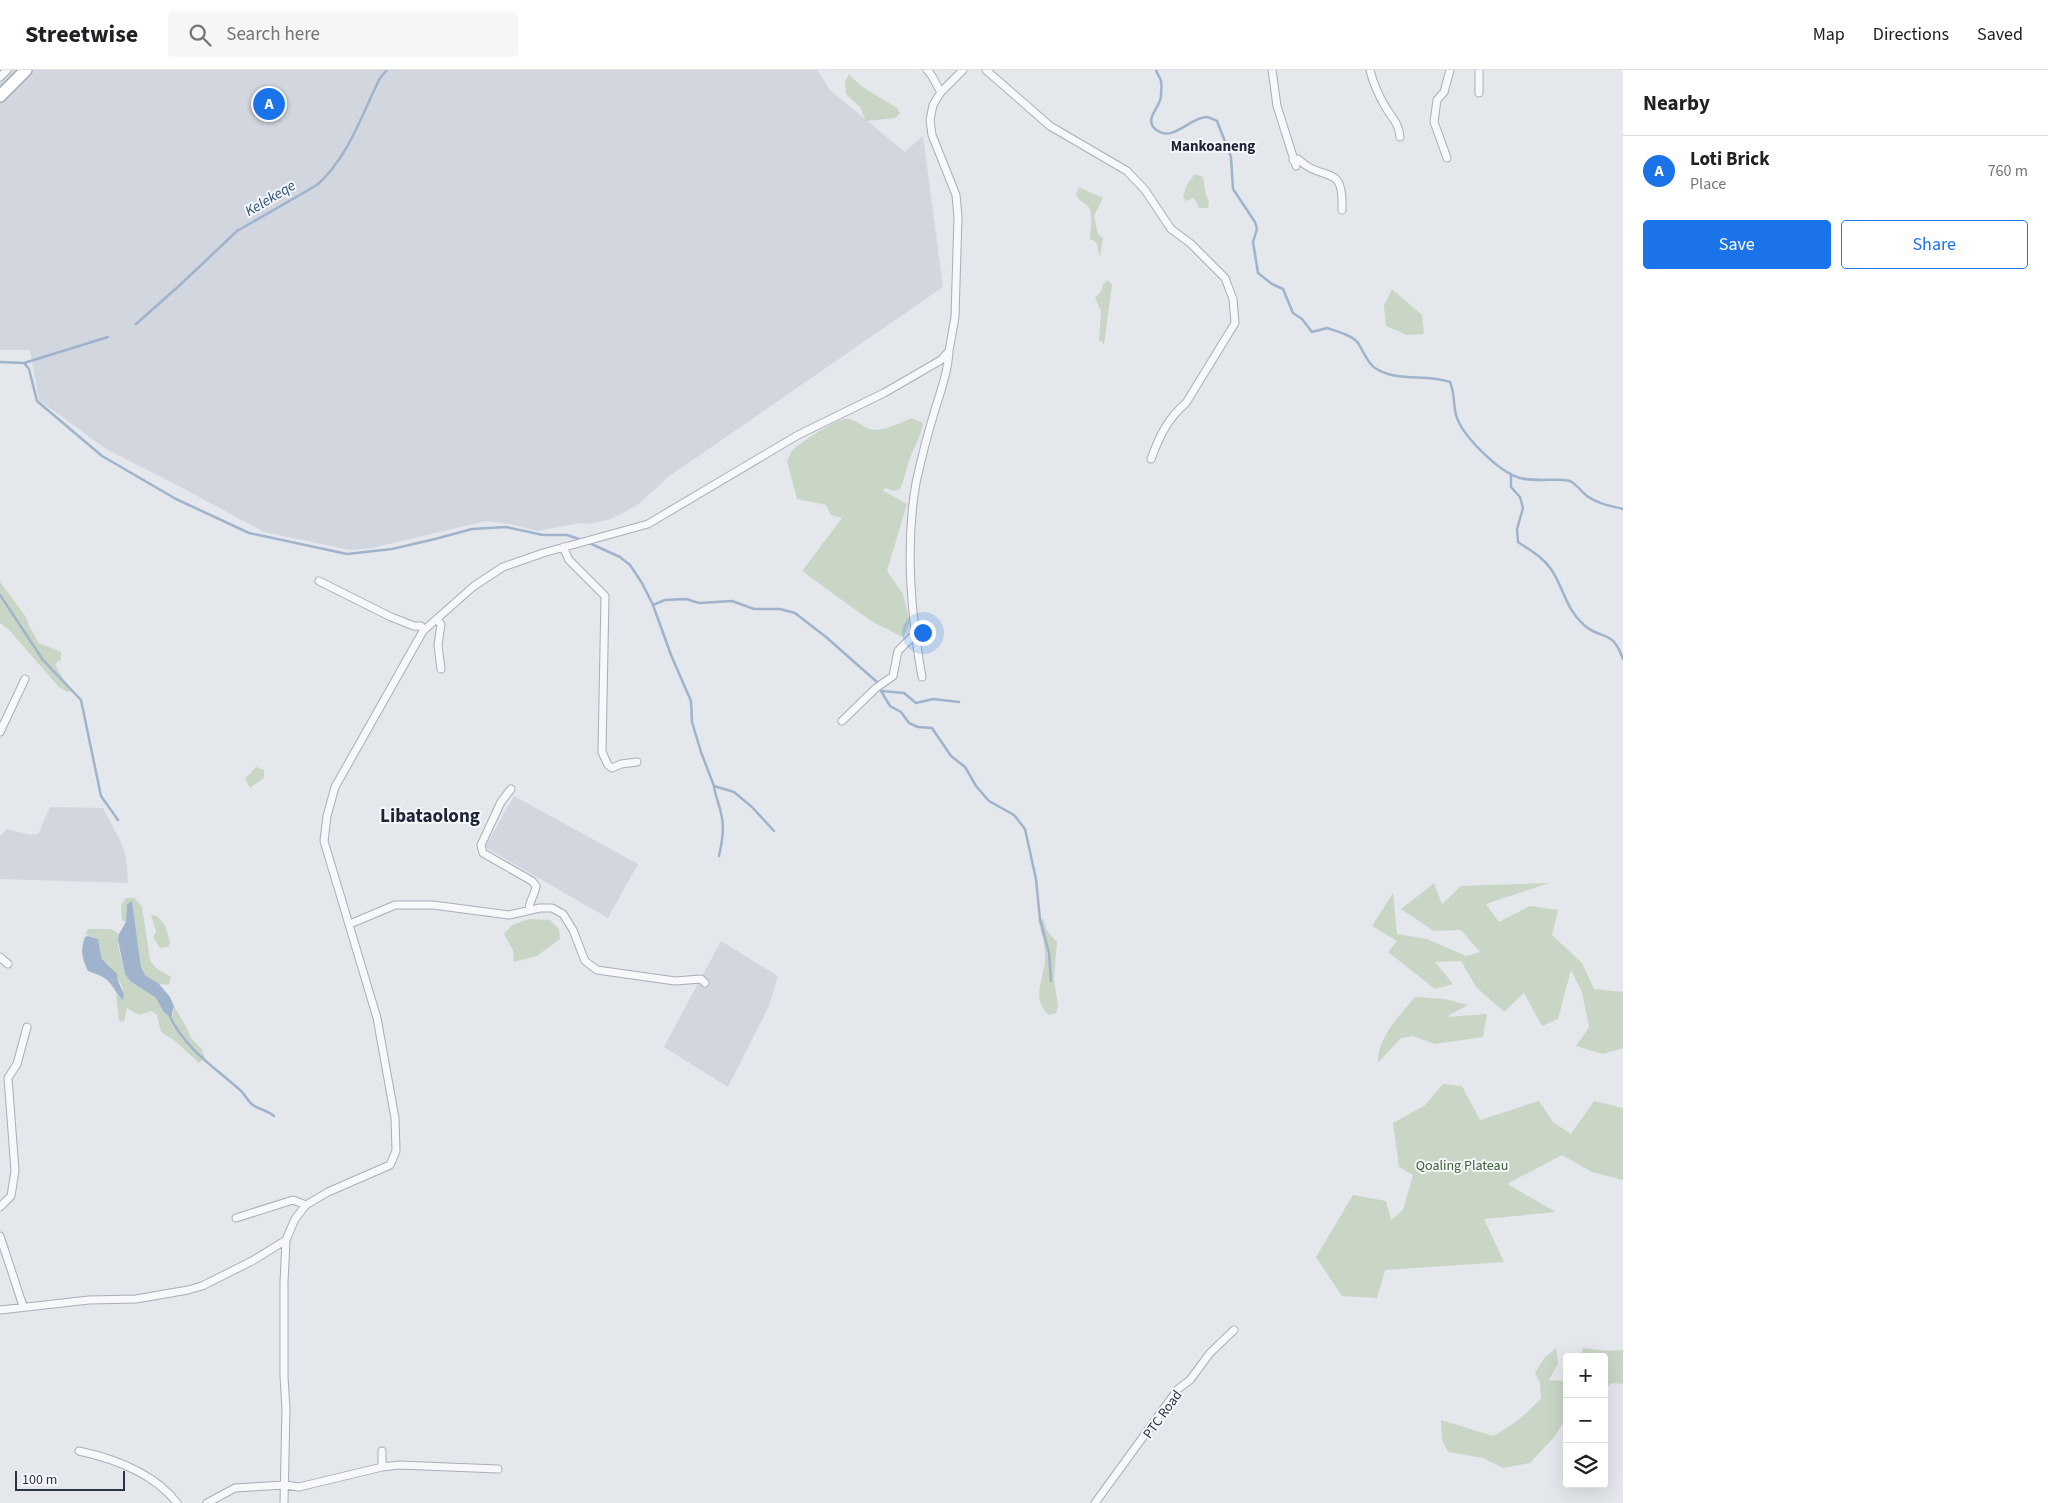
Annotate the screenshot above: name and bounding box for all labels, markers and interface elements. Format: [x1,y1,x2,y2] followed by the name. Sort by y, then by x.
[168,12,518,57] search box
[25,17,138,52] text: Streetwise
[186,21,214,49] icon: search
[226,21,320,48] text: Search here
[1813,22,1845,47] text: Map
[1873,22,1949,47] text: Directions
[1977,22,2023,47] text: Saved
[253,85,285,123] pin: A
[1643,88,1710,118] text: Nearby
[1171,136,1255,157] district label: Mankoaneng
[1690,146,1770,173] text: Loti Brick
[1654,160,1664,182] text: A
[1988,160,2028,182] text: 760 m
[1690,173,1726,195] text: Place
[241,175,300,222] water label: Kelekeqe
[1643,220,1831,269] button: Save
[1841,220,2028,269] button: Share
[910,620,936,646] your location
[380,803,480,830] district label: Libataolong
[1416,1156,1508,1176] park label: Qoaling Plateau
[1563,1353,1608,1488] map controls
[1563,1353,1608,1398] button: +
[1138,1386,1187,1443] street label: PTC Road
[1563,1398,1608,1443] button: −
[1563,1443,1608,1488] button: layers
[15,1468,125,1491] scale bar
[22,1470,57,1490] text: 100 m

